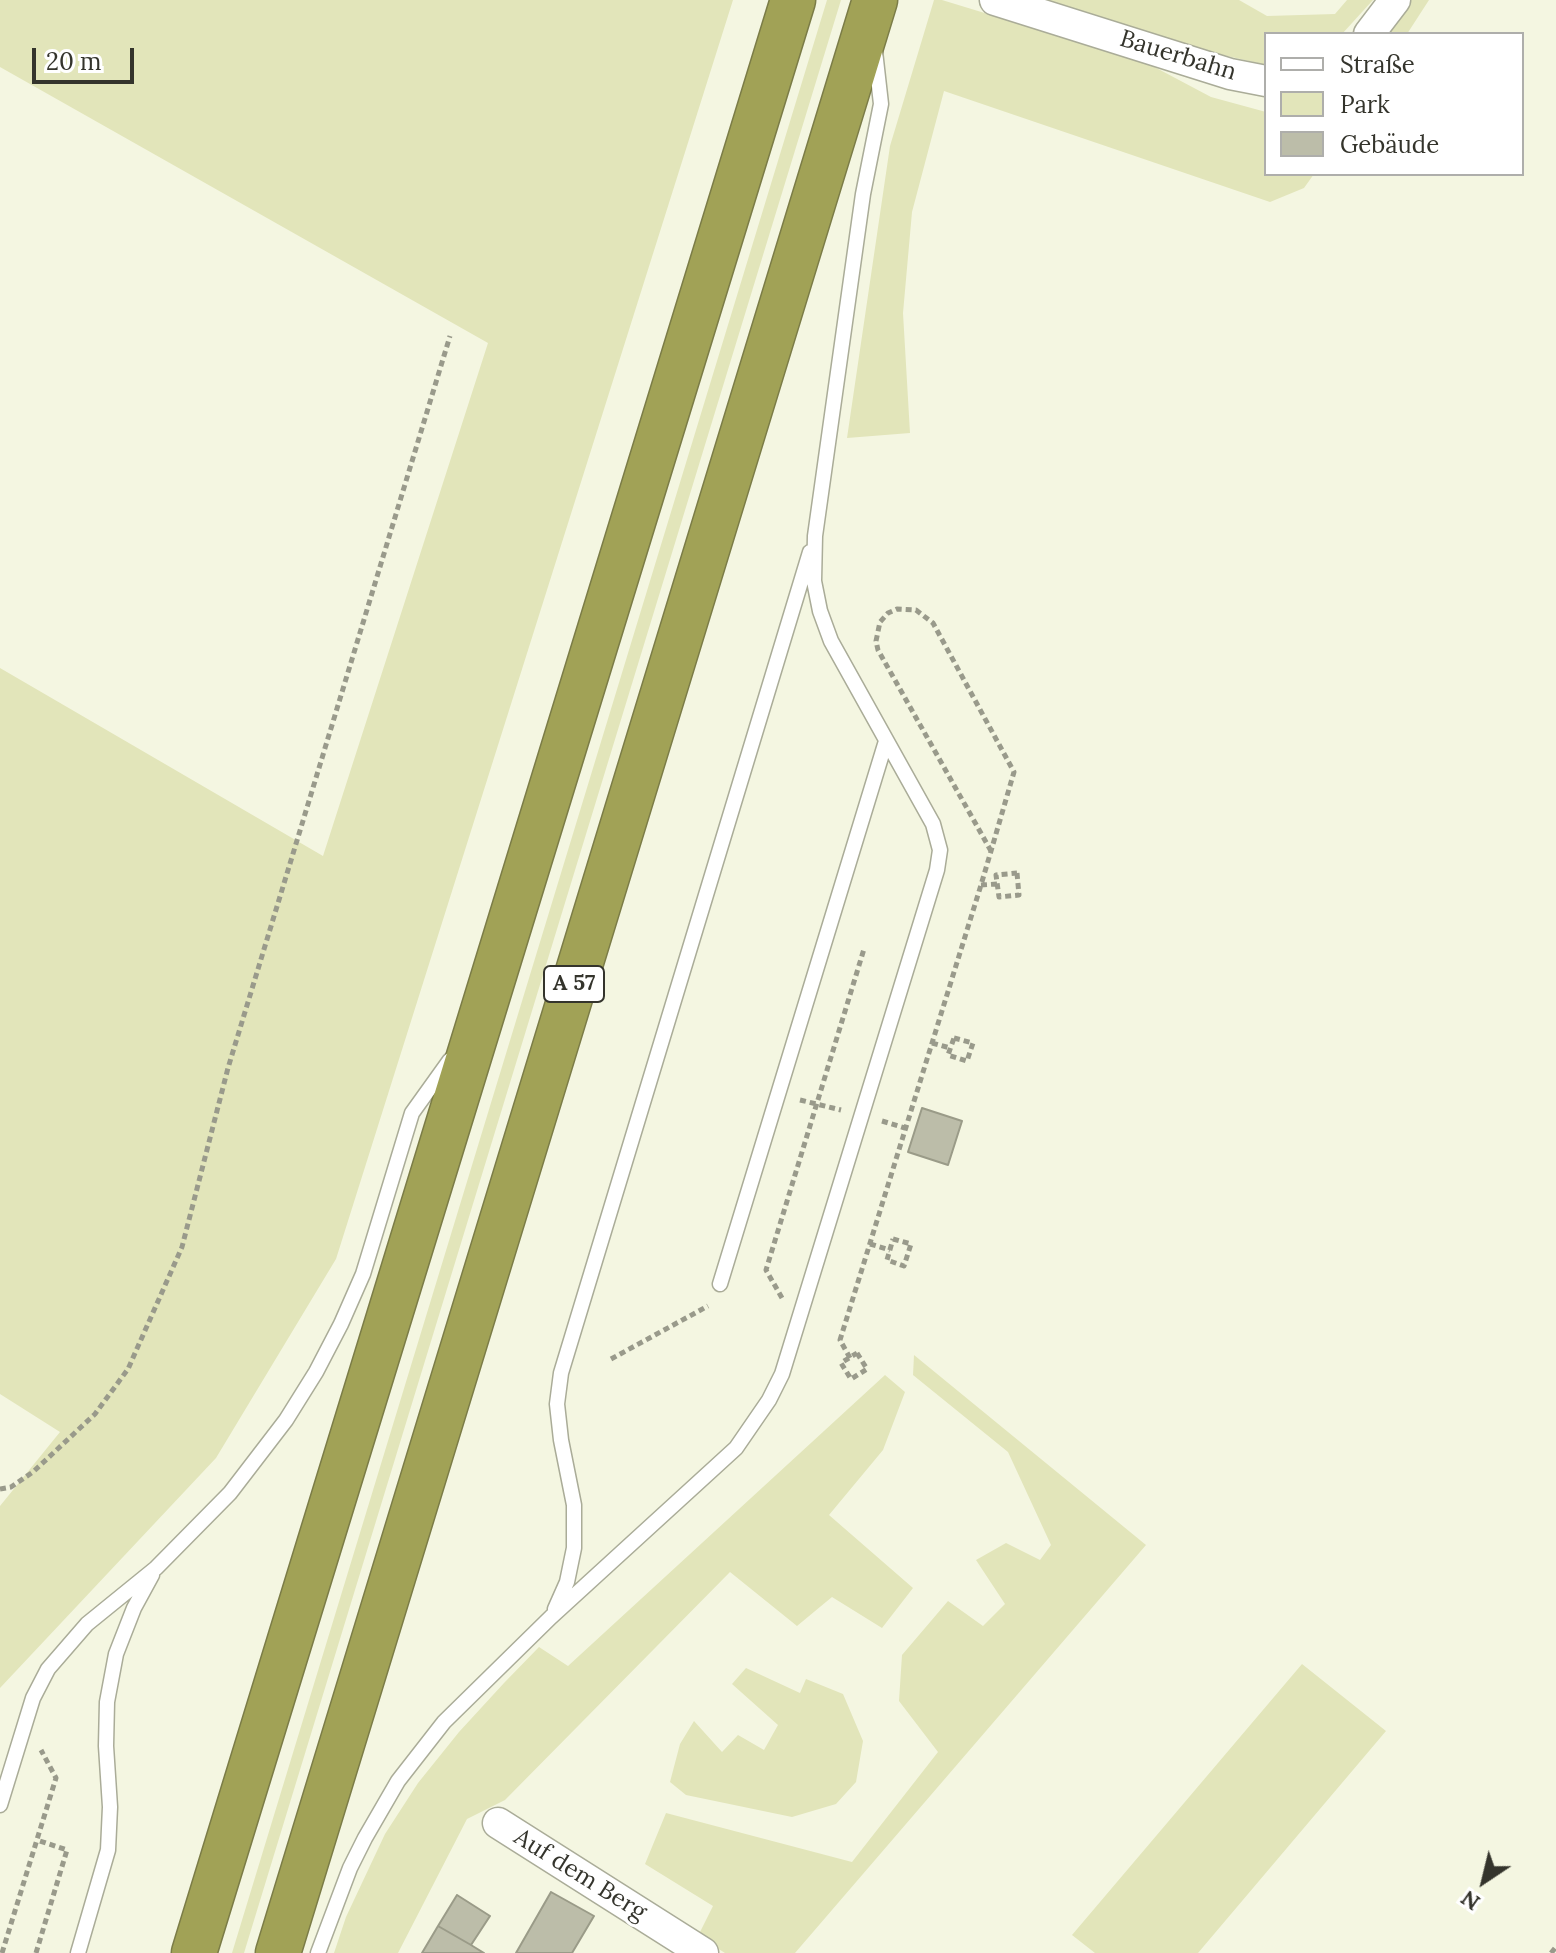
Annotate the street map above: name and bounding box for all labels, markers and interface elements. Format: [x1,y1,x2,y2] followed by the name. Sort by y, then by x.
[1116,25,1240,87] street label: Bauerbahn
[36,32,138,82] scale bar
[1264,32,1524,176] legend
[46,46,102,77] text: 20 m
[1340,49,1415,80] text: Straße
[1340,89,1390,120] text: Park
[1340,129,1439,160] text: Gebäude
[544,966,604,1002] road number: A 57
[509,1823,651,1927] street label: Auf dem Berg
[1444,1841,1524,1921] north arrow
[1455,1884,1485,1917] text: N

